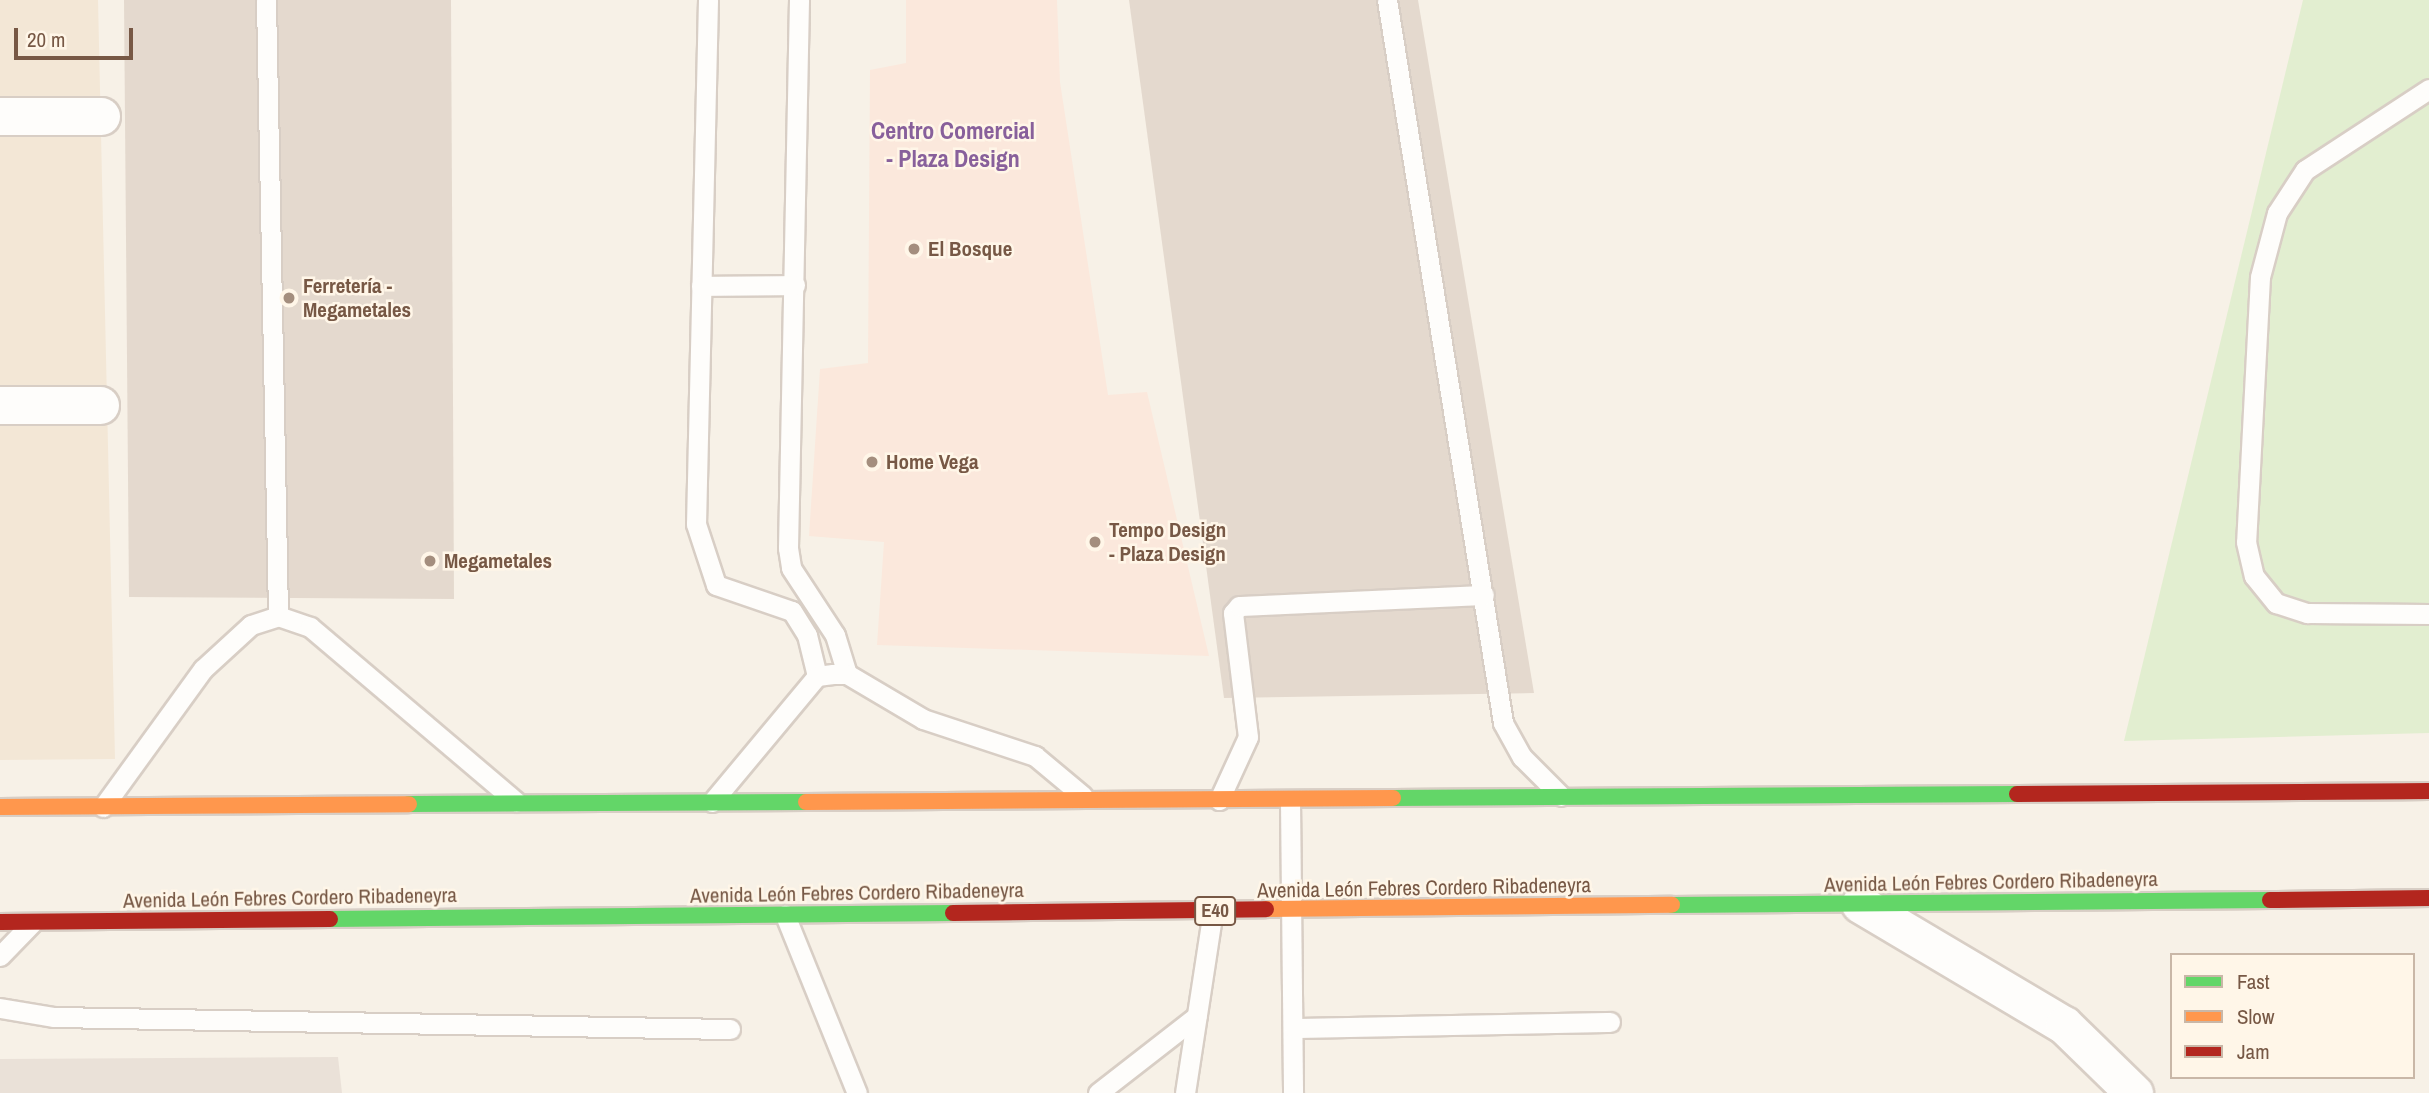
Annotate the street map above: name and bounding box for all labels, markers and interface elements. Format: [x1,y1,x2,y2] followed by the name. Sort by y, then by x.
[18,14,136,58] scale bar
[27,25,65,54] text: 20 m
[871,117,1035,173] district label: Centro Comercial - Plaza Design
[928,236,1012,262] place label: El Bosque
[906,241,922,257] marker: El Bosque
[303,273,411,323] place label: Ferretería - Megametales
[281,290,297,306] marker: Ferretería - Megametales
[886,449,979,475] place label: Home Vega
[864,454,880,470] marker: Home Vega
[1109,517,1226,567] place label: Tempo Design - Plaza Design
[1087,534,1103,550] marker: Tempo Design - Plaza Design
[444,548,552,574] place label: Megametales
[422,553,438,569] marker: Megametales
[1824,866,2158,898] street label: Avenida León Febres Cordero Ribadeneyra
[1257,872,1591,904] street label: Avenida León Febres Cordero Ribadeneyra
[690,877,1024,909] street label: Avenida León Febres Cordero Ribadeneyra
[123,882,457,914] street label: Avenida León Febres Cordero Ribadeneyra
[1194,896,1236,926] road number: E40
[2170,953,2415,1079] legend
[2237,967,2270,996] text: Fast
[2237,1002,2274,1031] text: Slow
[2237,1037,2270,1066] text: Jam

